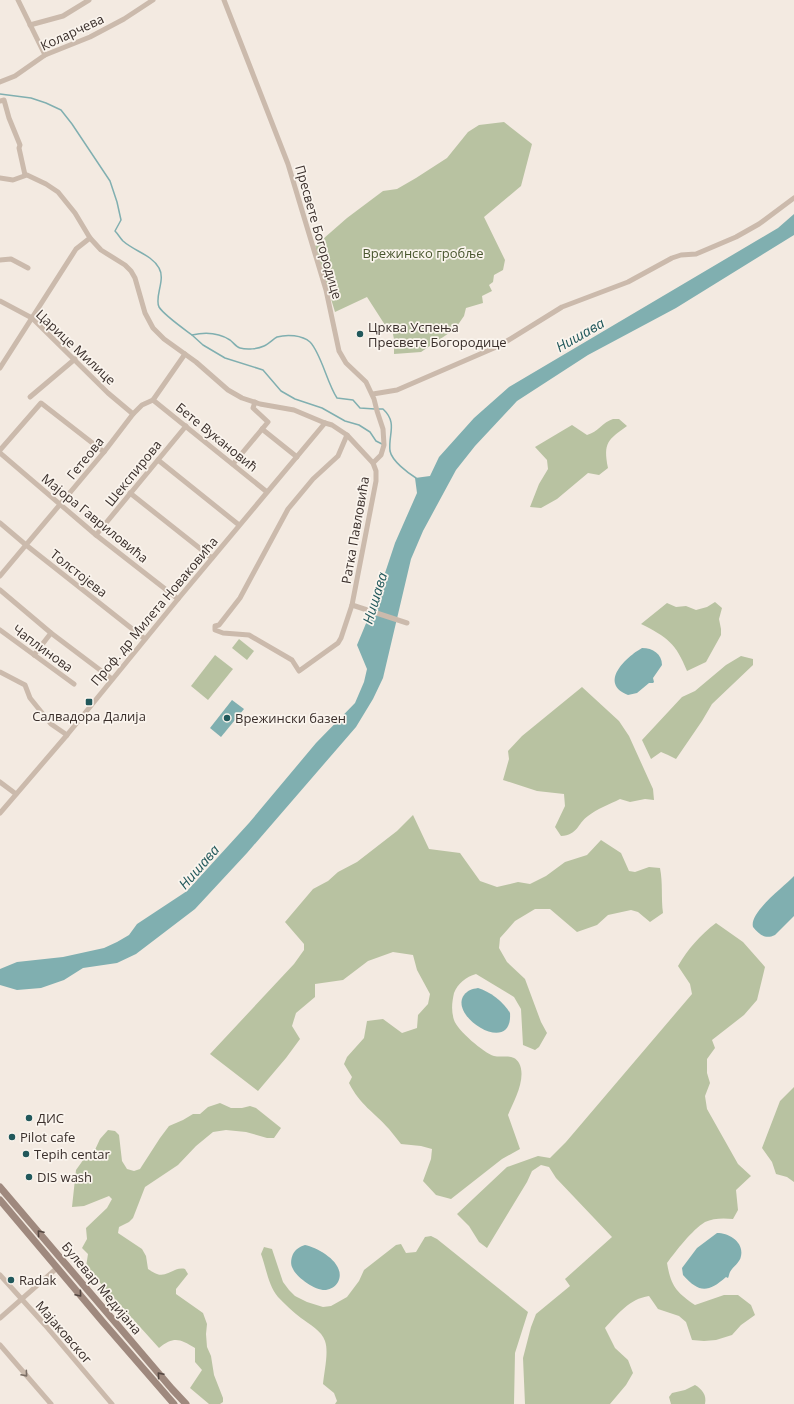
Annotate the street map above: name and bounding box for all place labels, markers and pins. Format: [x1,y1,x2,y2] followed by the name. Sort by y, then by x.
[368,318,507,351] place label: Црква Успења Пресвете Богородице
[355,329,365,339] marker: Црква Успења Пресвете Богородице
[84,697,94,707] marker: Салвадора Далија
[32,707,146,725] place label: Салвадора Далија
[235,709,346,727] place label: Врежински базен
[222,713,232,723] marker: Врежински базен
[37,1109,64,1127] place label: ДИС
[24,1113,34,1123] marker: ДИС
[20,1128,75,1146] place label: Pilot cafe
[7,1132,17,1142] marker: Pilot cafe
[34,1145,110,1163] place label: Tepih centar
[21,1149,31,1159] marker: Tepih centar
[37,1168,92,1186] place label: DIS wash
[24,1172,34,1182] marker: DIS wash
[19,1271,56,1289] place label: Radak
[6,1275,16,1285] marker: Radak

